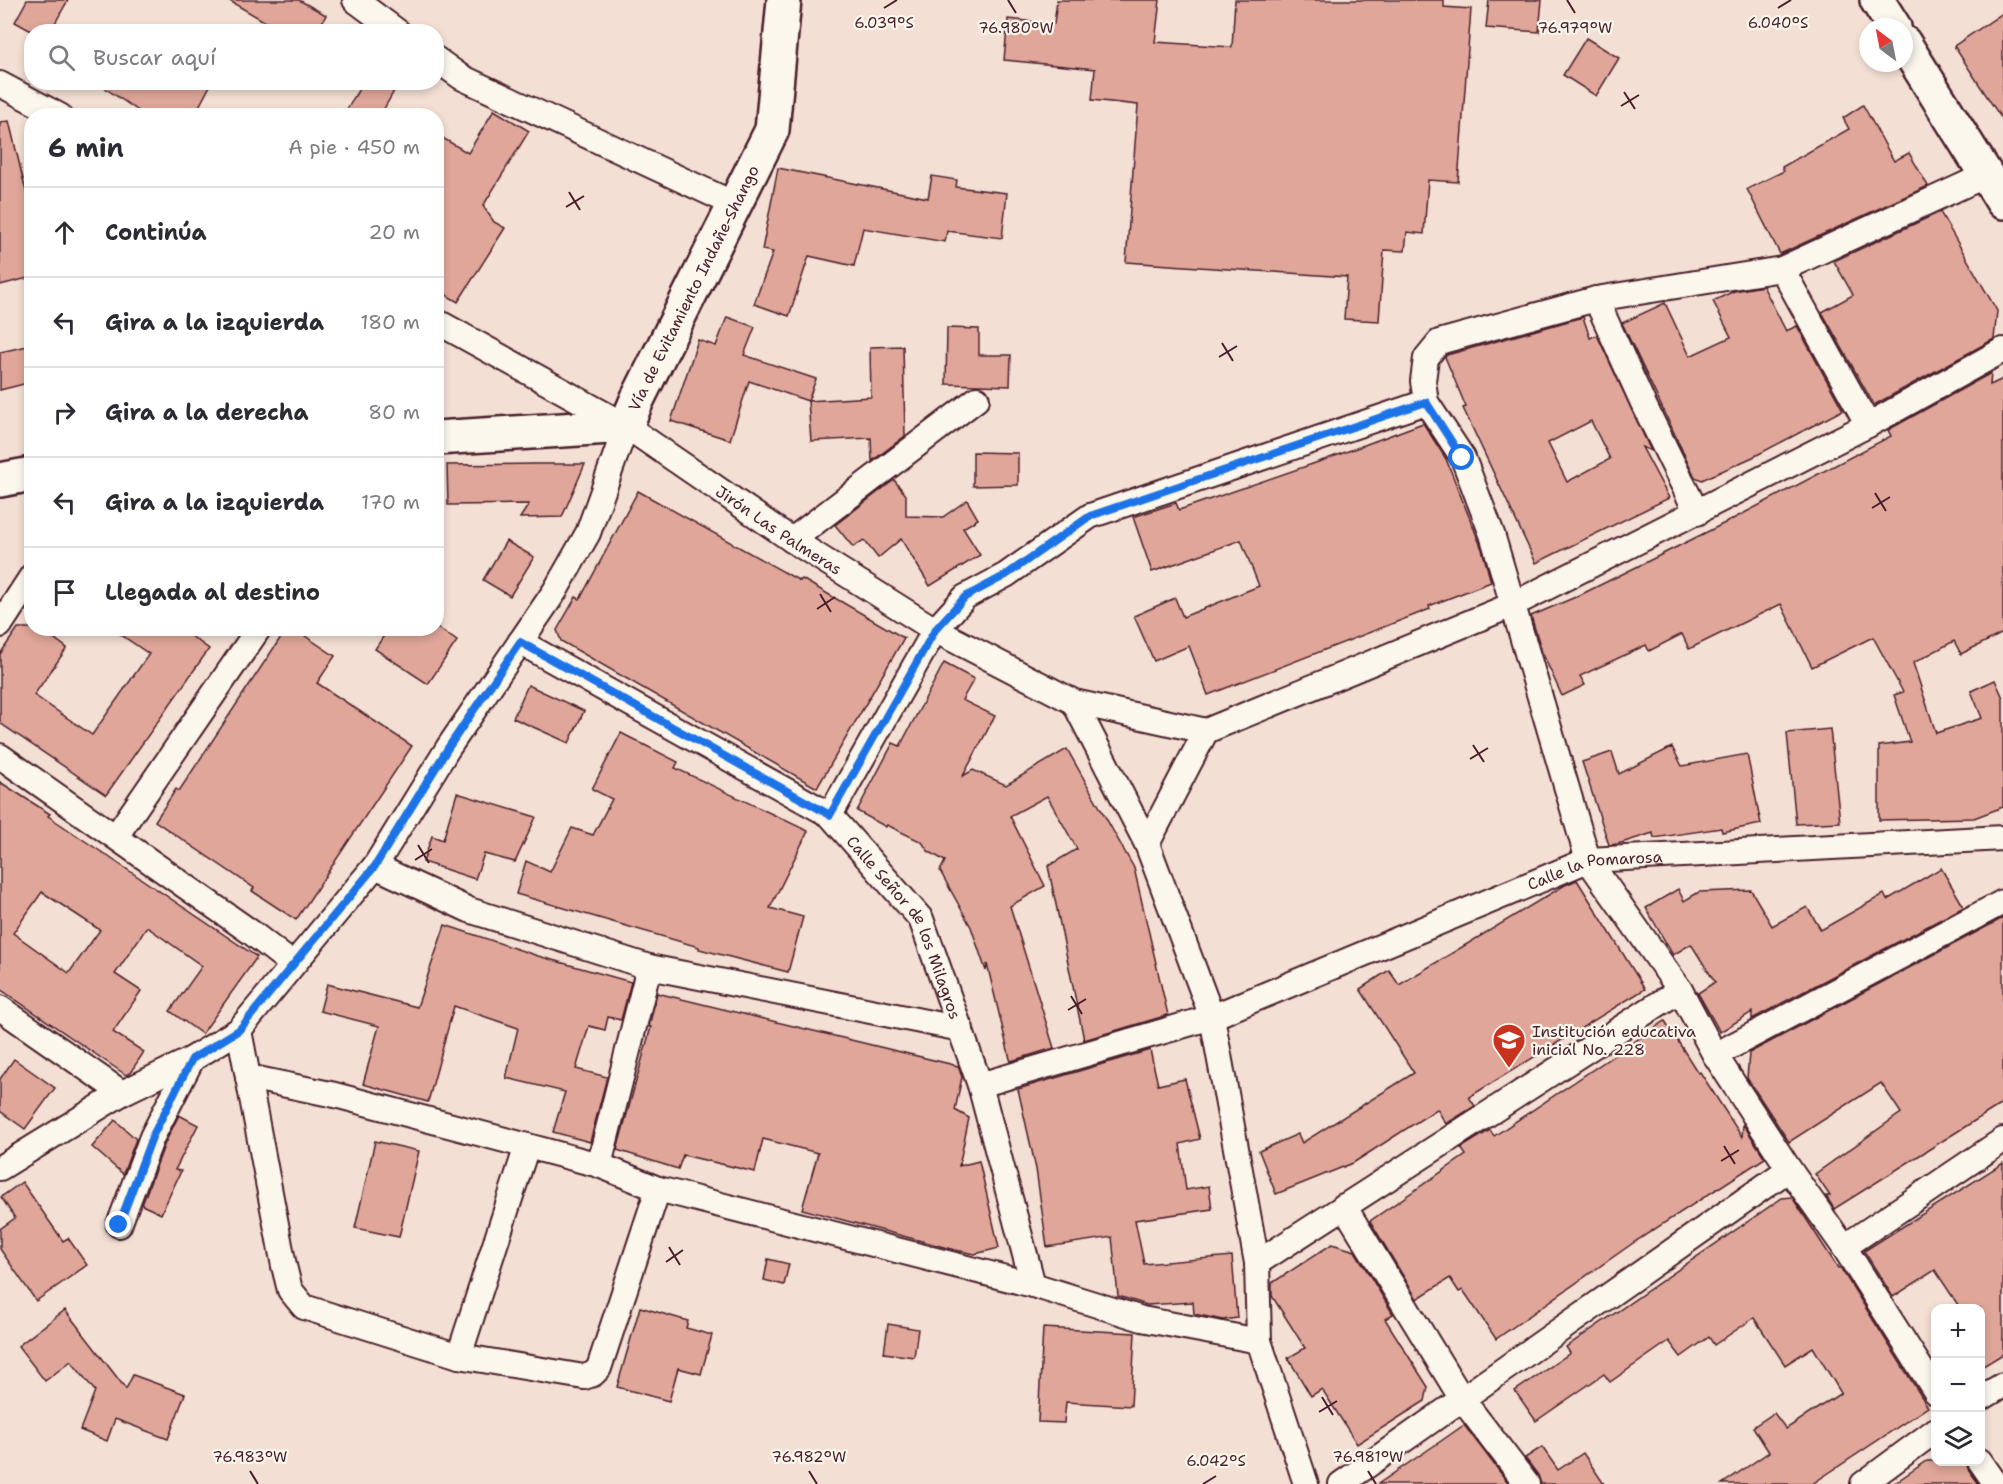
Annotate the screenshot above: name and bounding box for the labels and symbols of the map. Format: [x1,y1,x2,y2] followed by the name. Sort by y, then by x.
[854,13,914,33] text: 6.039°S
[1748,13,1808,33] text: 6.040°S
[978,18,1054,38] text: 76.980°W
[1538,18,1612,38] text: 76.979°W
[1859,18,1913,72] north arrow
[623,161,763,414] street label: Vía de Evitamiento Indañe-Shango
[1448,444,1474,470] route start
[712,480,846,579] street label: Jirón Las Palmeras
[842,831,966,1022] street label: Calle Señor de los Milagros
[1524,846,1663,895] street label: Calle la Pomarosa
[1532,1021,1696,1060] place label: Institución educativa inicial No. 228
[1491,1022,1527,1069] school or university icon: Institución educativa inicial No. 228
[105,1211,131,1237] route end
[212,1447,288,1467] text: 76.983°W
[772,1447,846,1467] text: 76.982°W
[1332,1447,1404,1467] text: 76.981°W
[1186,1451,1246,1471] text: 6.042°S

